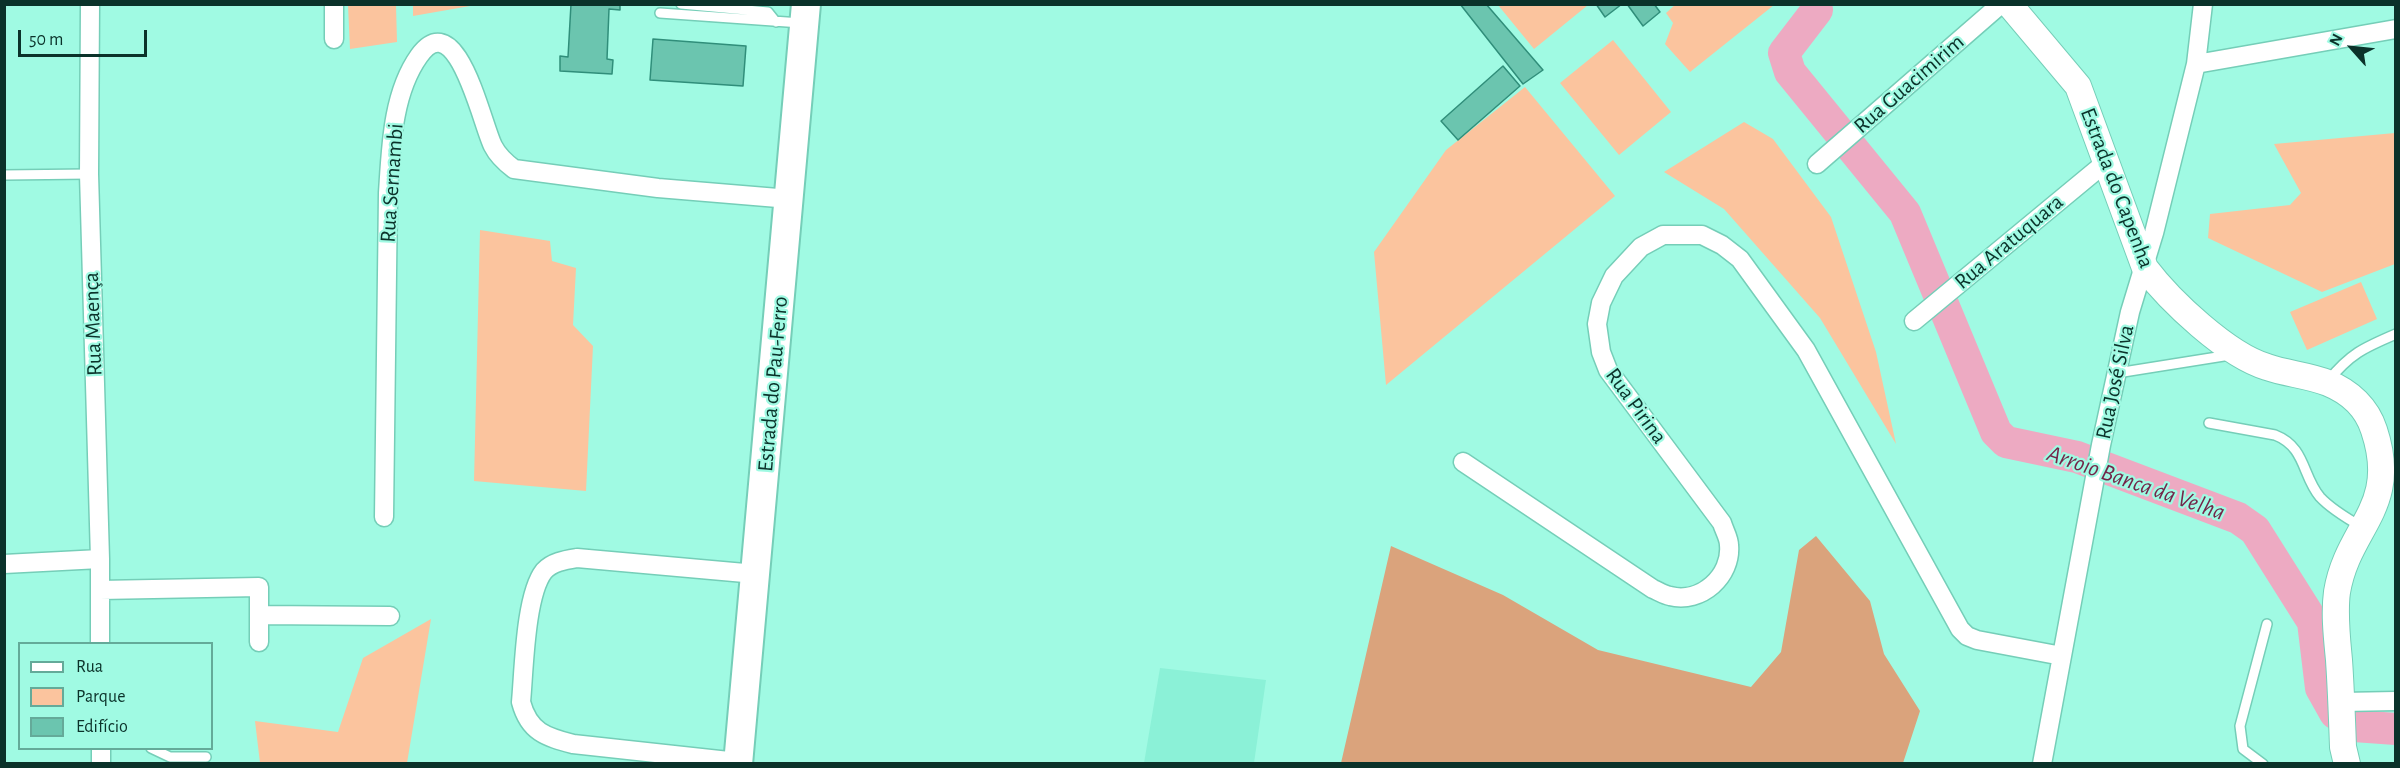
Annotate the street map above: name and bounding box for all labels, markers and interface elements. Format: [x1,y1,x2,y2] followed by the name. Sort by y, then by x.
[21,18,150,56] scale bar
[2322,18,2382,78] north arrow
[1848,29,1970,139] street label: Rua Guacimirim
[29,31,63,49] text: 50 m
[2326,31,2346,48] text: N
[2074,104,2160,272] street label: Estrada do Capenha
[375,122,409,244] street label: Rua Sernambi
[1949,189,2069,295] street label: Rua Aratuquara
[78,272,108,376] street label: Rua Maença
[752,295,794,473] street label: Estrada do Pau-Ferro
[2090,322,2140,442] street label: Rua José Silva
[1600,363,1672,449] street label: Rua Pirina
[2043,439,2229,527] water label: Arroio Banca da Velha
[18,642,213,750] legend
[76,658,103,676] text: Rua
[76,688,125,706] text: Parque
[76,718,128,736] text: Edifício

